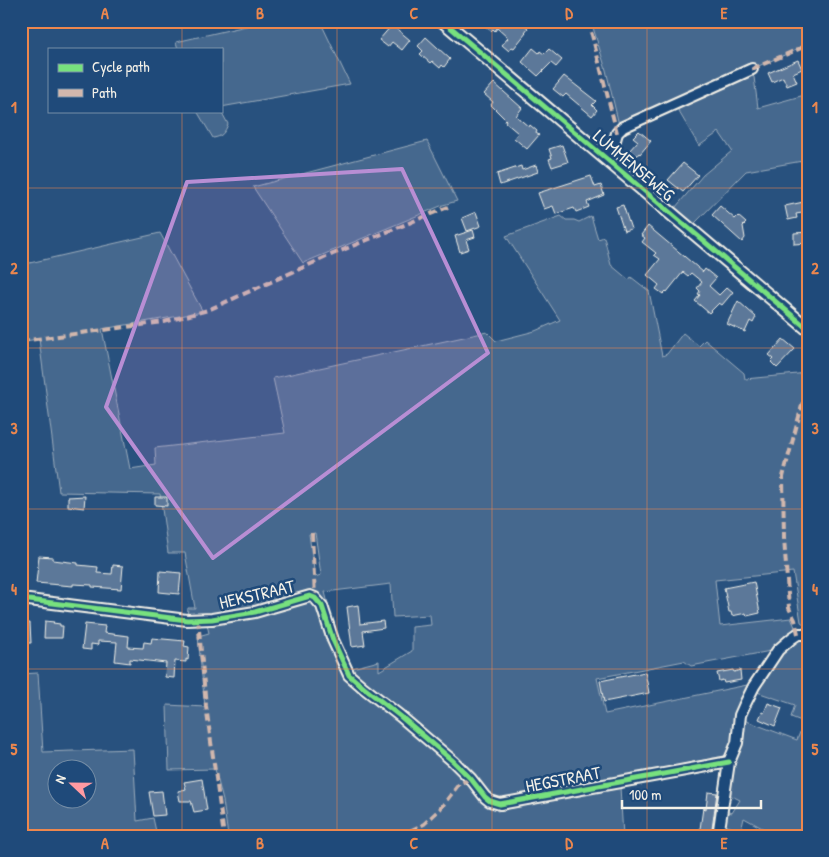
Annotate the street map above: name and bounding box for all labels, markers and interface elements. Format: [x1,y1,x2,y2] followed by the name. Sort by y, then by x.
[101,2,109,24] text: A
[256,2,264,24] text: B
[410,2,419,24] text: C
[565,2,573,24] text: D
[720,2,728,24] text: E
[48,48,222,112] legend
[92,56,150,77] text: Cycle path
[92,82,117,103] text: Path
[11,96,17,118] text: 1
[812,96,818,118] text: 1
[588,123,680,207] street label: LUMMENSEWEG
[10,257,18,279] text: 2
[811,257,819,279] text: 2
[10,417,18,439] text: 3
[811,417,819,439] text: 3
[217,573,298,615] street label: HEKSTRAAT
[11,578,17,600] text: 4
[812,578,818,600] text: 4
[11,738,18,760] text: 5
[812,738,819,760] text: 5
[523,759,603,799] street label: HEGSTRAAT
[48,760,98,810] north arrow
[49,771,70,786] text: N
[622,777,760,809] scale bar
[629,784,662,805] text: 100 m
[101,832,109,854] text: A
[256,832,264,854] text: B
[410,832,419,854] text: C
[565,832,573,854] text: D
[720,832,728,854] text: E

